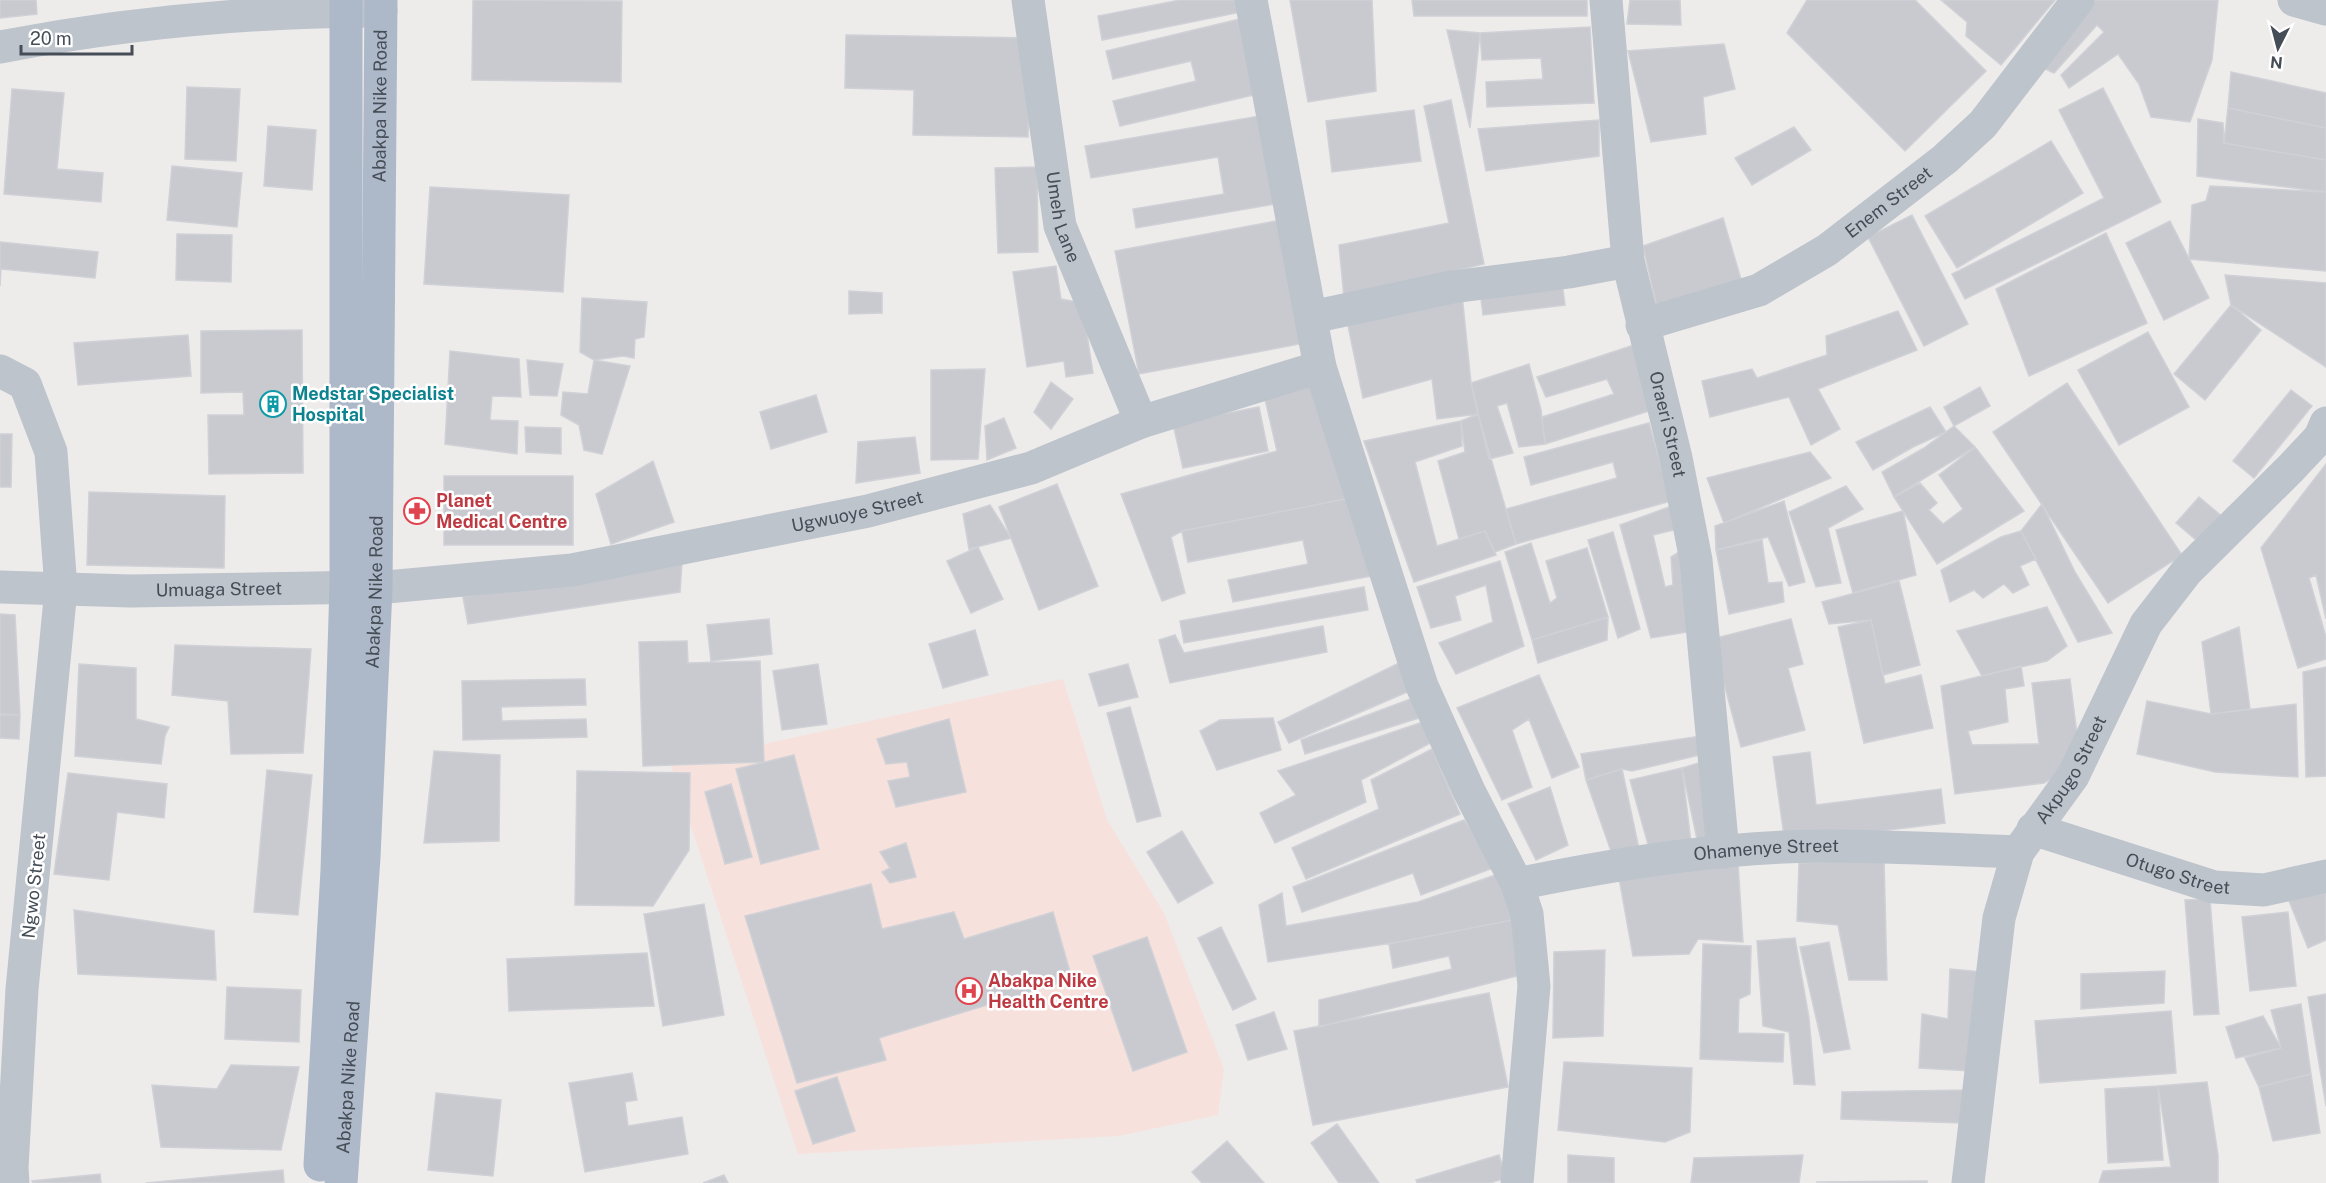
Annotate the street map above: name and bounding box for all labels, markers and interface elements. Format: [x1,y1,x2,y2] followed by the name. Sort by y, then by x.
[21,18,132,56] scale bar
[2248,18,2308,78] north arrow
[30,28,72,49] text: 20 m
[368,29,391,183] street label: Abakpa Nike Road
[2269,52,2284,73] text: N
[1841,162,1936,242] street label: Enem Street
[1042,170,1085,266] street label: Umeh Lane
[1645,369,1691,479] street label: Oraeri Street
[292,383,454,425] place label: Medstar Specialist Hospital
[258,389,288,419] building icon: Medstar Specialist Hospital
[789,486,925,536] street label: Ugwuoye Street
[436,490,567,532] place label: Planet Medical Centre
[402,496,432,526] pharmacy icon: Planet Medical Centre
[361,515,387,669] street label: Abakpa Nike Road
[155,577,282,601] street label: Umuaga Street
[2031,712,2110,827] street label: Akpugo Street
[18,832,49,940] street label: Ngwo Street
[1692,835,1839,864] street label: Ohamenye Street
[2123,848,2231,898] street label: Otugo Street
[988,970,1109,1012] place label: Abakpa Nike Health Centre
[954,976,984,1006] hospital icon: Abakpa Nike Health Centre
[332,1000,364,1154] street label: Abakpa Nike Road

